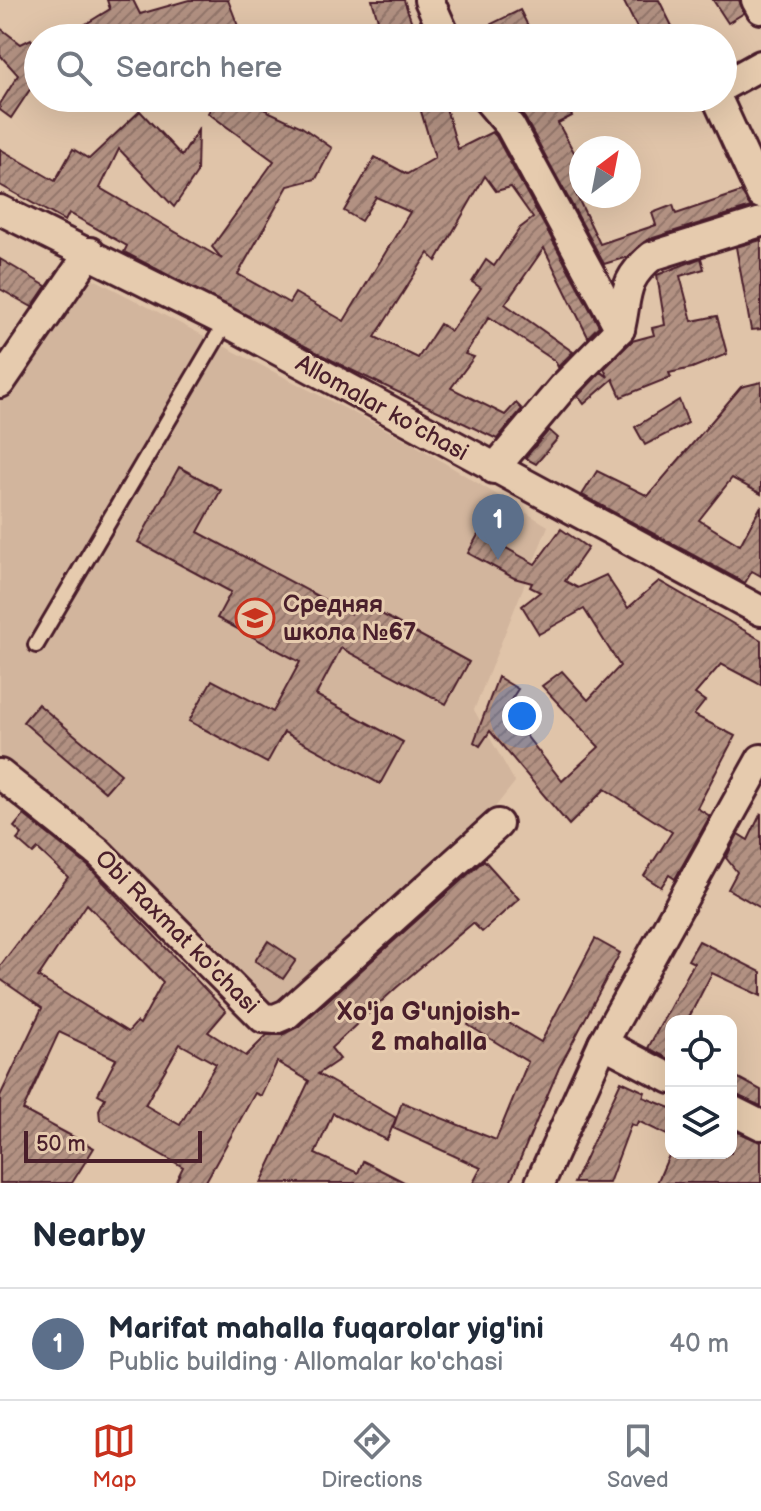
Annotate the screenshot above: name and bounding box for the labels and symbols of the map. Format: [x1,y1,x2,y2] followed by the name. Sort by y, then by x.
[569,136,641,208] north arrow
[291,349,473,467] street label: Allomalar ko'chasi
[472,494,524,560] pin: 1
[283,590,416,647] place label: Средняя школа №67
[234,597,276,639] school or university icon: Средняя школа №67
[502,696,542,736] your location
[89,844,265,1020] street label: Obi Raxmat ko'chasi
[337,997,521,1058] district label: Xo'ja G'unjoish- 2 mahalla
[24,1127,202,1163] scale bar

